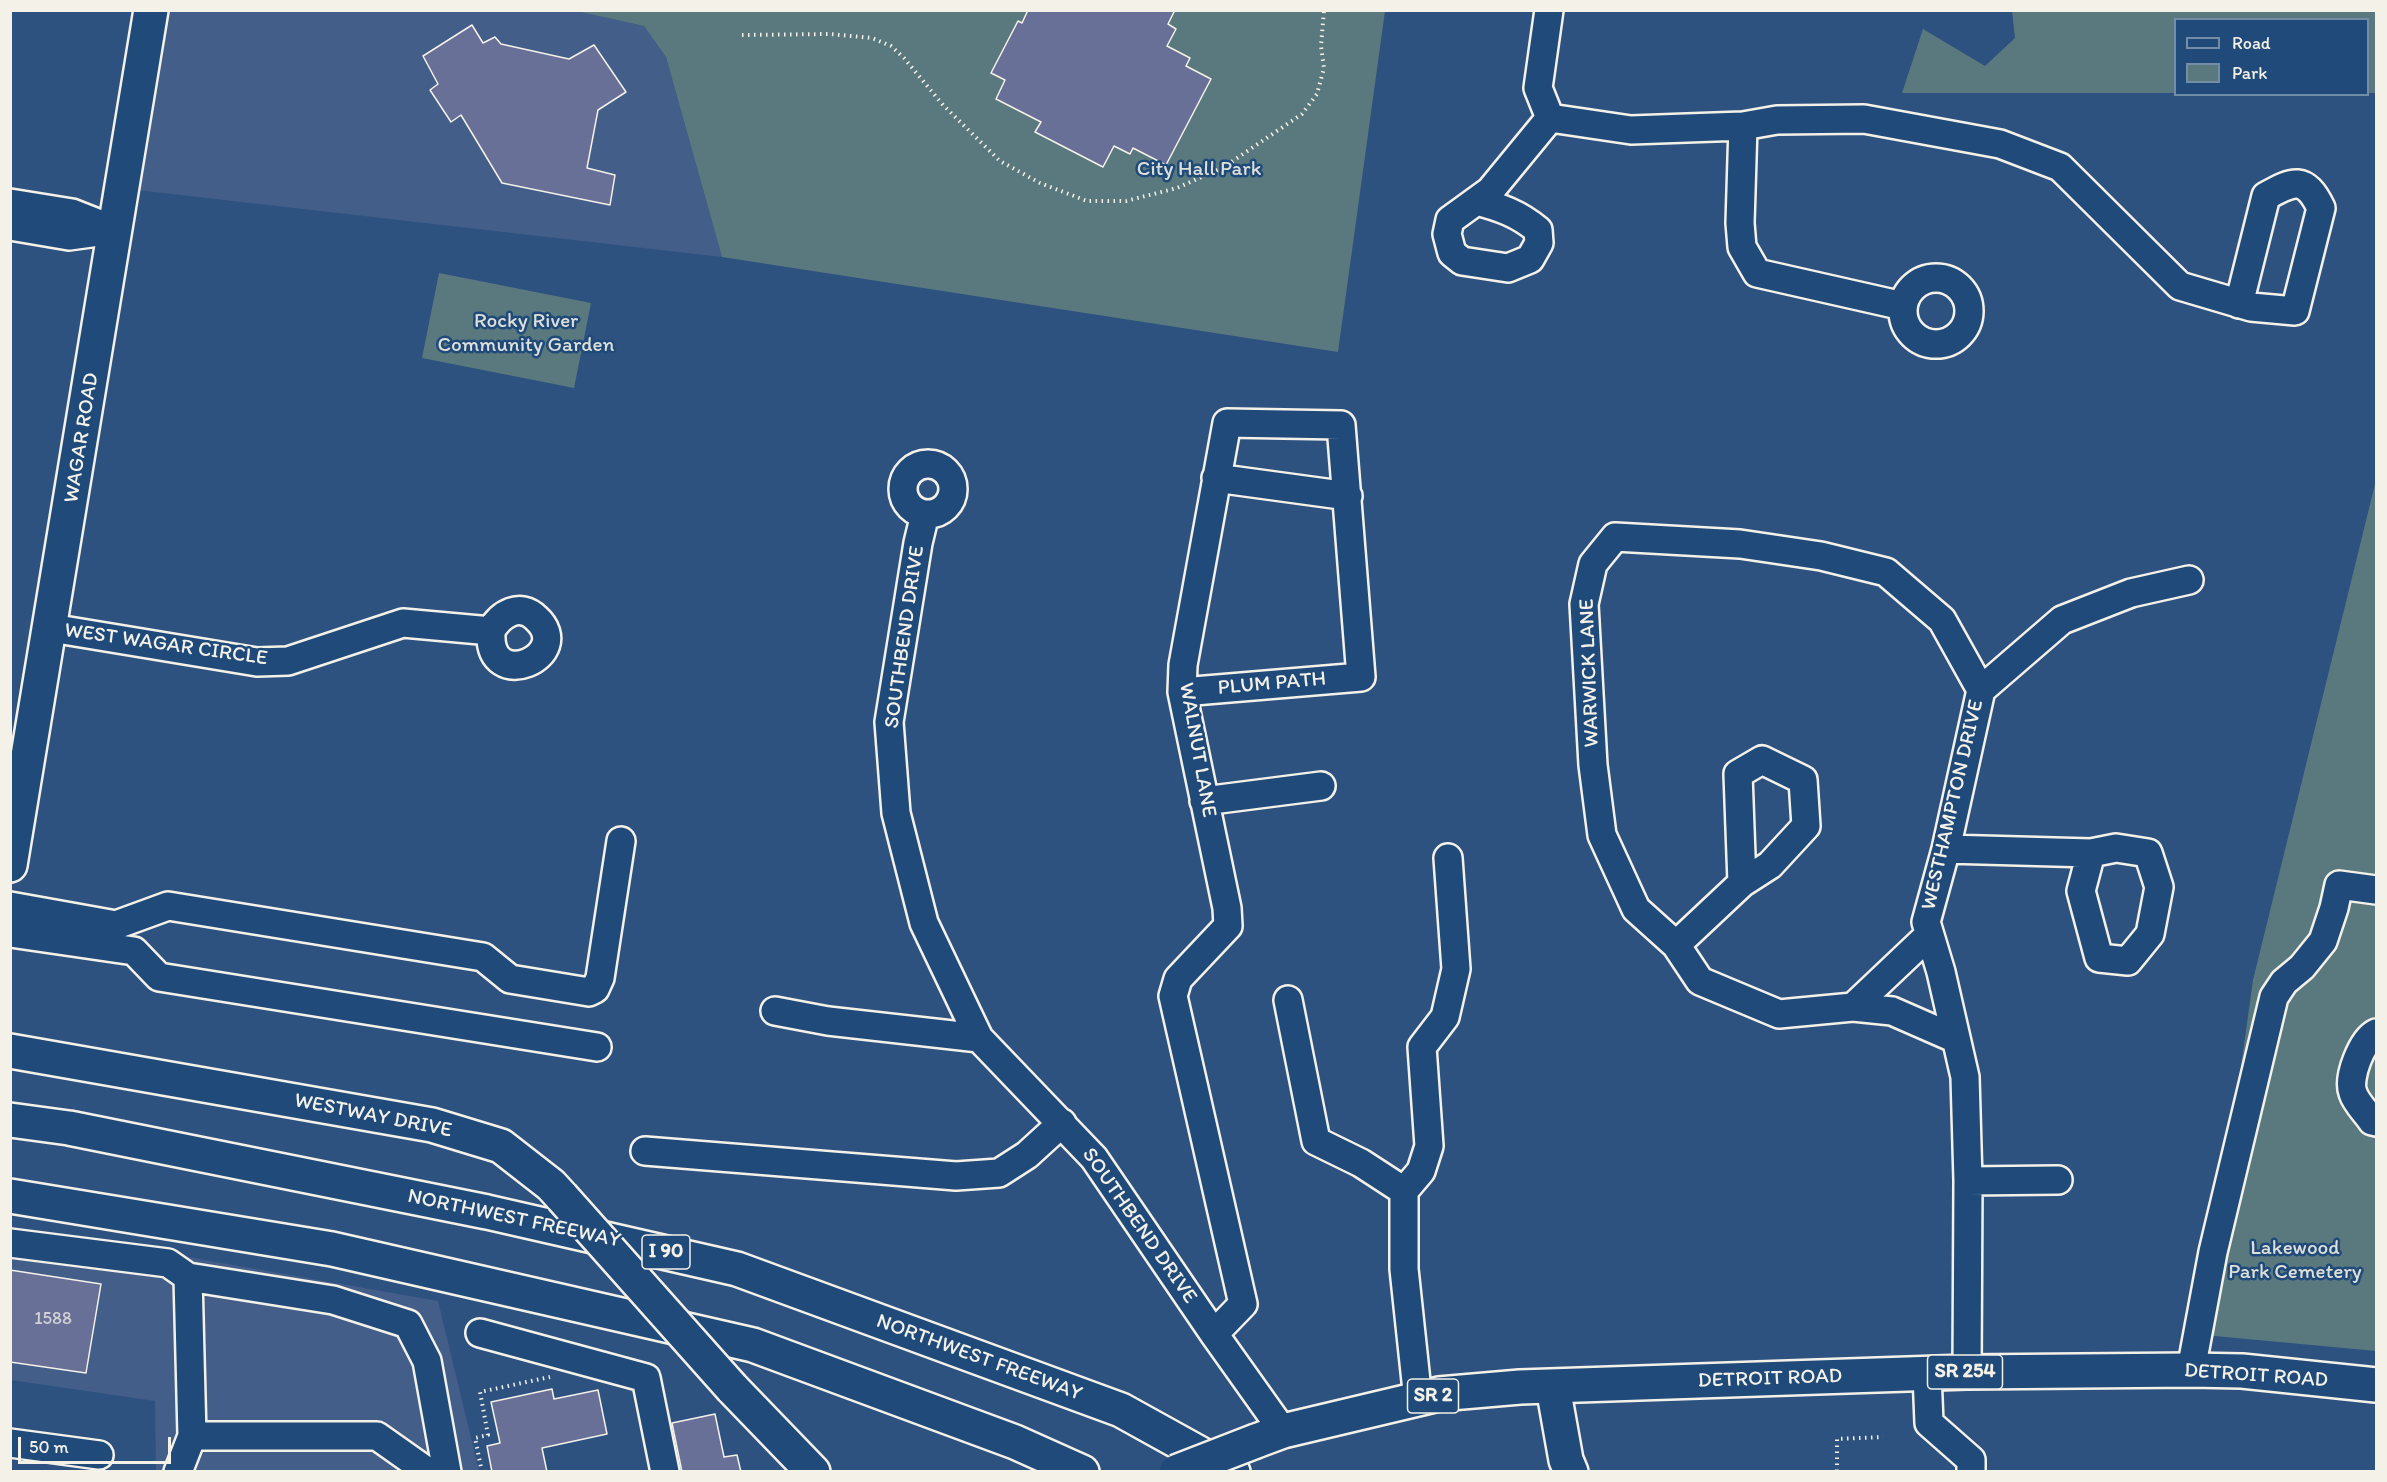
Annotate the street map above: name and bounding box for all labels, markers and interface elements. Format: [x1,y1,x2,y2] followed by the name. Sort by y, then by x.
[2174,18,2369,96] legend
[2232,32,2271,54] text: Road
[2232,62,2267,84] text: Park
[1137,157,1261,183] park label: City Hall Park
[438,309,614,359] park label: Rocky River Community Garden
[59,371,105,505] street label: WAGAR ROAD
[880,544,930,730] street label: SOUTHBEND DRIVE
[1575,598,1605,748] street label: WARWICK LANE
[63,618,269,672] street label: WEST WAGAR CIRCLE
[1217,667,1327,701] street label: PLUM PATH
[1173,681,1221,819] street label: WALNUT LANE
[1917,697,1989,913] street label: WESTHAMPTON DRIVE
[292,1088,454,1144] street label: WESTWAY DRIVE
[1076,1143,1202,1309] street label: SOUTHBEND DRIVE
[405,1184,623,1254] street label: NORTHWEST FREEWAY
[642,1235,690,1269] road number: I 90
[2228,1236,2362,1286] park label: Lakewood Park Cemetery
[34,1308,72,1330] house number: 1588
[873,1309,1085,1407] street label: NORTHWEST FREEWAY
[1928,1355,2002,1389] road number: SR 254
[2183,1358,2329,1394] street label: DETROIT ROAD
[1697,1364,1843,1394] street label: DETROIT ROAD
[1408,1379,1458,1413] road number: SR 2
[21,1425,174,1463] scale bar
[29,1436,69,1458] text: 50 m

